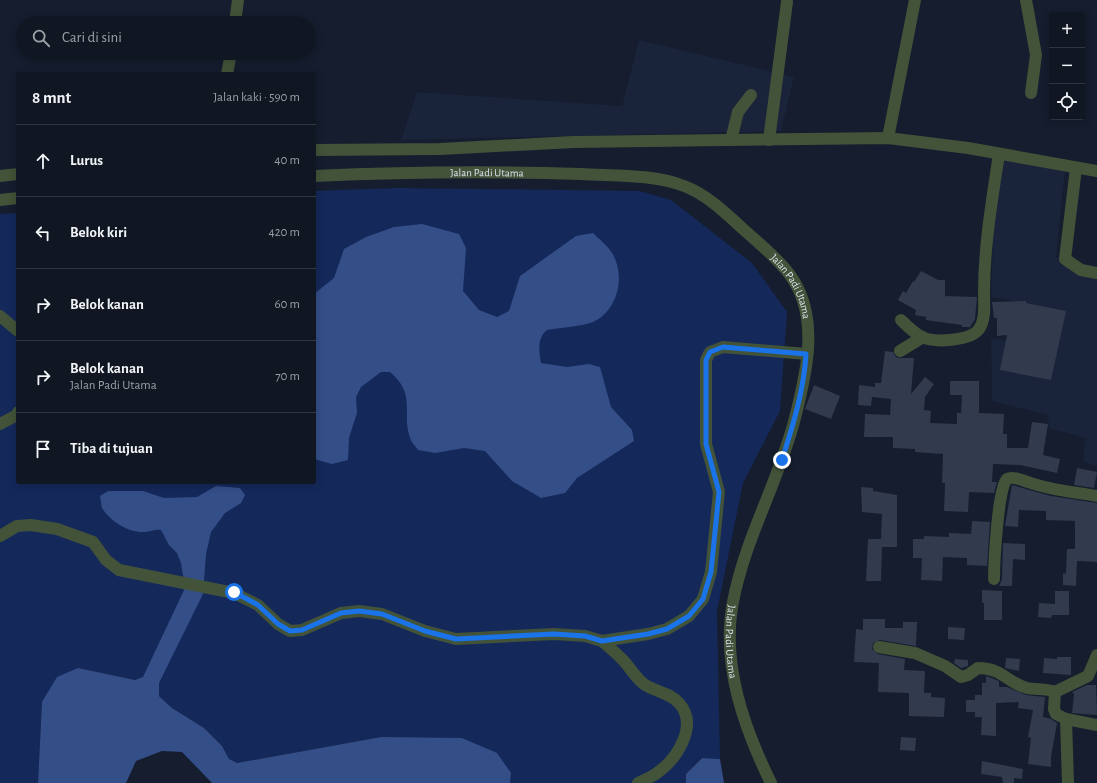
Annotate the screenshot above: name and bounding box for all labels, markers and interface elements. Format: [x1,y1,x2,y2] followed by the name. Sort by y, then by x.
[1049,12,1085,120] map controls
[1049,12,1085,48] button: +
[16,16,316,60] search box
[30,27,52,49] icon: search
[62,30,122,45] text: Cari di sini
[1049,48,1085,84] button: −
[1049,84,1085,120] button: locate
[32,89,71,106] text: 8 mnt
[213,91,300,104] text: Jalan kaki · 590 m
[32,150,54,172] icon: ahead
[70,153,103,168] text: Lurus
[274,154,300,167] text: 40 m
[450,167,524,179] street label: Jalan Padi Utama
[32,222,54,244] icon: left
[70,225,127,240] text: Belok kiri
[268,226,300,239] text: 420 m
[768,252,812,319] street label: Jalan Padi Utama
[32,294,54,316] icon: right
[70,297,144,312] text: Belok kanan
[274,298,300,311] text: 60 m
[70,361,144,376] text: Belok kanan
[32,366,54,388] icon: right
[275,370,300,383] text: 70 m
[70,379,157,392] text: Jalan Padi Utama
[32,438,54,460] icon: arrive
[70,441,153,456] text: Tiba di tujuan
[773,451,791,469] route end
[225,583,243,601] route start
[724,604,739,679] street label: Jalan Padi Utama

